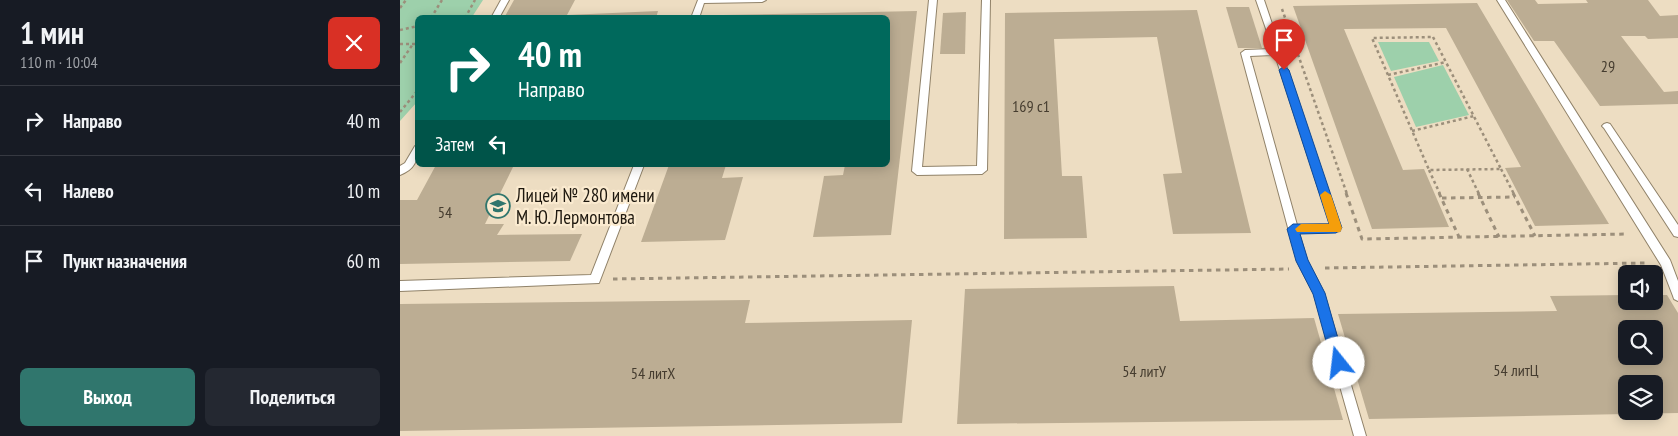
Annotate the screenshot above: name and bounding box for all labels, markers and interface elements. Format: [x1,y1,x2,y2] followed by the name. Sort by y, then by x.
[20,13,84,52] text: 1 мин
[328,17,380,69] button: close
[1263,19,1305,70] pin
[1270,26,1298,54] icon: arrive
[518,31,582,77] text: 40 m
[435,35,500,100] icon: right
[20,52,98,72] text: 110 m · 10:04
[1601,56,1615,76] house number: 29
[518,75,585,103] text: Направо
[1012,96,1050,116] house number: 169 с1
[20,107,48,135] icon: right
[63,109,122,133] text: Направо
[347,109,380,133] text: 40 m
[484,130,512,158] icon: left
[435,132,474,156] text: Затем
[20,177,48,205] icon: left
[63,179,114,203] text: Налево
[347,179,380,203] text: 10 m
[515,183,655,229] place label: Лицей № 280 имени М. Ю. Лермонтова
[485,193,511,219] school or university icon: Лицей № 280 имени М. Ю. Лермонтова
[438,202,452,222] house number: 54
[20,247,48,275] icon: arrive
[63,249,187,273] text: Пункт назначения
[347,249,380,273] text: 60 m
[1618,265,1663,420] map controls
[1618,265,1663,310] button: sound
[1618,320,1663,365] button: search
[1312,336,1364,388] position arrow
[1493,360,1539,380] house number: 54 литЦ
[1122,361,1167,381] house number: 54 литУ
[631,363,675,383] house number: 54 литХ
[20,368,195,426] button: Выход
[205,368,380,426] button: Поделиться
[1618,375,1663,420] button: layers

